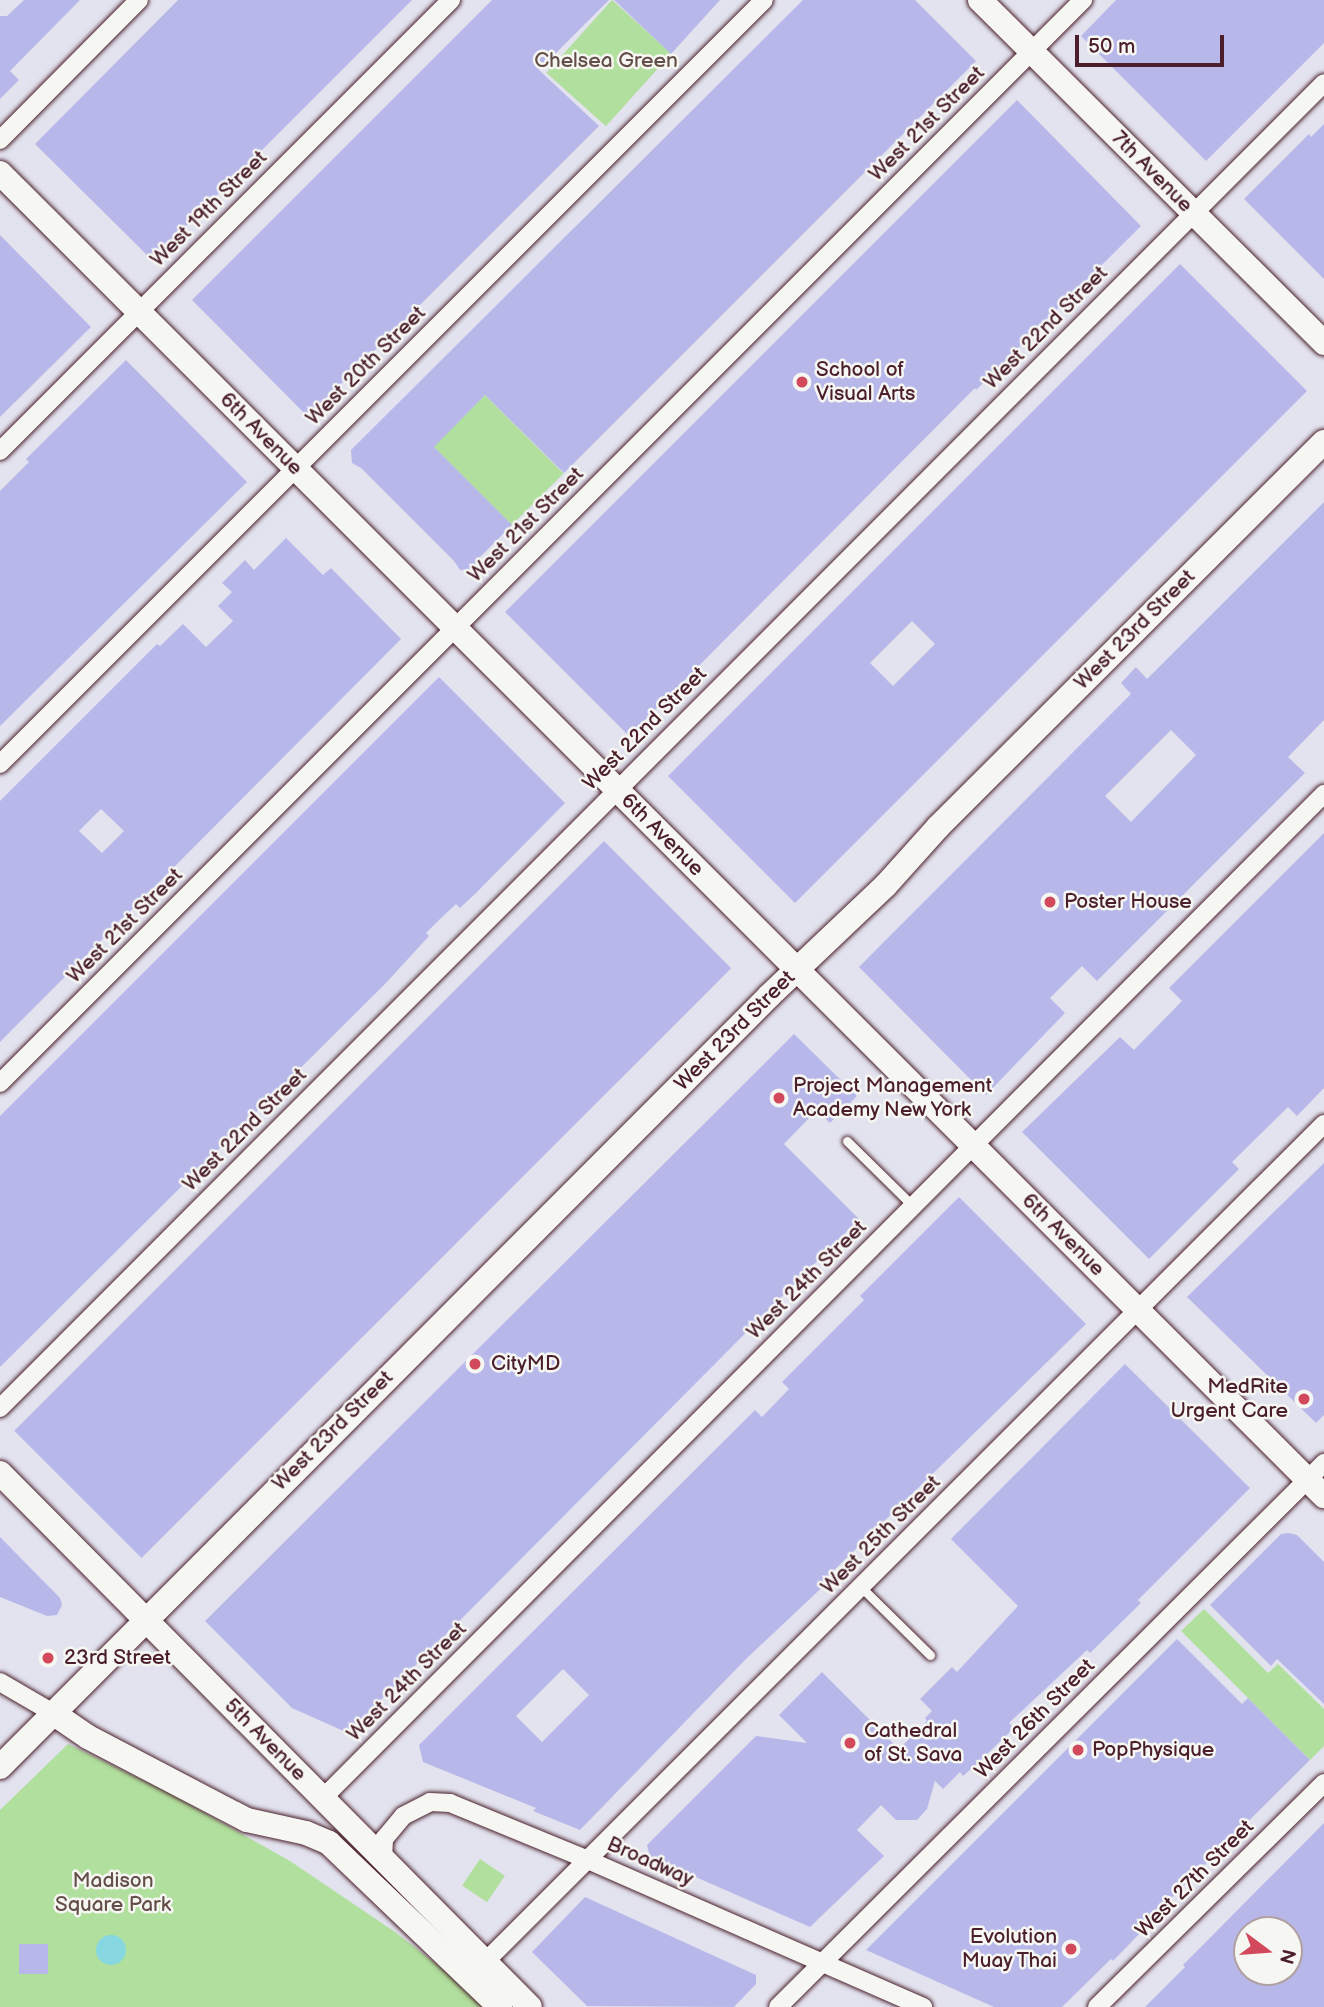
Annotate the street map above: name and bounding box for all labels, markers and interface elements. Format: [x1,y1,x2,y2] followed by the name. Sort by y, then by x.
[1079,21,1228,65] scale bar
[1088,34,1135,59] text: 50 m
[534,48,678,74] park label: Chelsea Green
[864,61,990,187] street label: West 21st Street
[1106,126,1198,218] street label: 7th Avenue
[145,145,273,273] street label: West 19th Street
[979,261,1113,395] street label: West 22nd Street
[301,301,431,431] street label: West 20th Street
[816,357,915,407] place label: School of Visual Arts
[794,374,810,390] marker: School of Visual Arts
[214,387,308,481] street label: 6th Avenue
[463,462,589,588] street label: West 21st Street
[1069,564,1201,696] street label: West 23rd Street
[578,662,712,796] street label: West 22nd Street
[615,788,709,882] street label: 6th Avenue
[62,863,188,989] street label: West 21st Street
[1064,889,1192,915] place label: Poster House
[1042,894,1058,910] marker: Poster House
[669,965,801,1097] street label: West 23rd Street
[178,1063,312,1197] street label: West 22nd Street
[793,1073,992,1123] place label: Project Management Academy New York
[771,1090,787,1106] marker: Project Management Academy New York
[1016,1188,1110,1282] street label: 6th Avenue
[742,1215,872,1345] street label: West 24th Street
[491,1351,560,1377] place label: CityMD
[465,1354,485,1374] marker: CityMD
[267,1365,399,1497] street label: West 23rd Street
[1170,1374,1288,1424] place label: MedRite Urgent Care
[1294,1389,1314,1409] marker: MedRite Urgent Care
[816,1470,946,1600] street label: West 25th Street
[342,1617,472,1747] street label: West 24th Street
[64,1645,171,1671] place label: 23rd Street
[38,1648,58,1668] marker: 23rd Street
[970,1654,1100,1784] street label: West 26th Street
[219,1694,311,1786] street label: 5th Avenue
[864,1718,963,1768] place label: Cathedral of St. Sava
[842,1735,858,1751] marker: Cathedral of St. Sava
[1092,1737,1214,1763] place label: PopPhysique
[1070,1742,1086,1758] marker: PopPhysique
[1131,1815,1259,1943] street label: West 27th Street
[603,1832,697,1892] street label: Broadway
[55,1868,171,1918] park label: Madison Square Park
[1233,1916,1303,1986] north arrow
[960,1924,1057,1974] place label: Evolution Muay Thai
[1063,1941,1079,1957] marker: Evolution Muay Thai
[1274,1946,1300,1966] text: N

